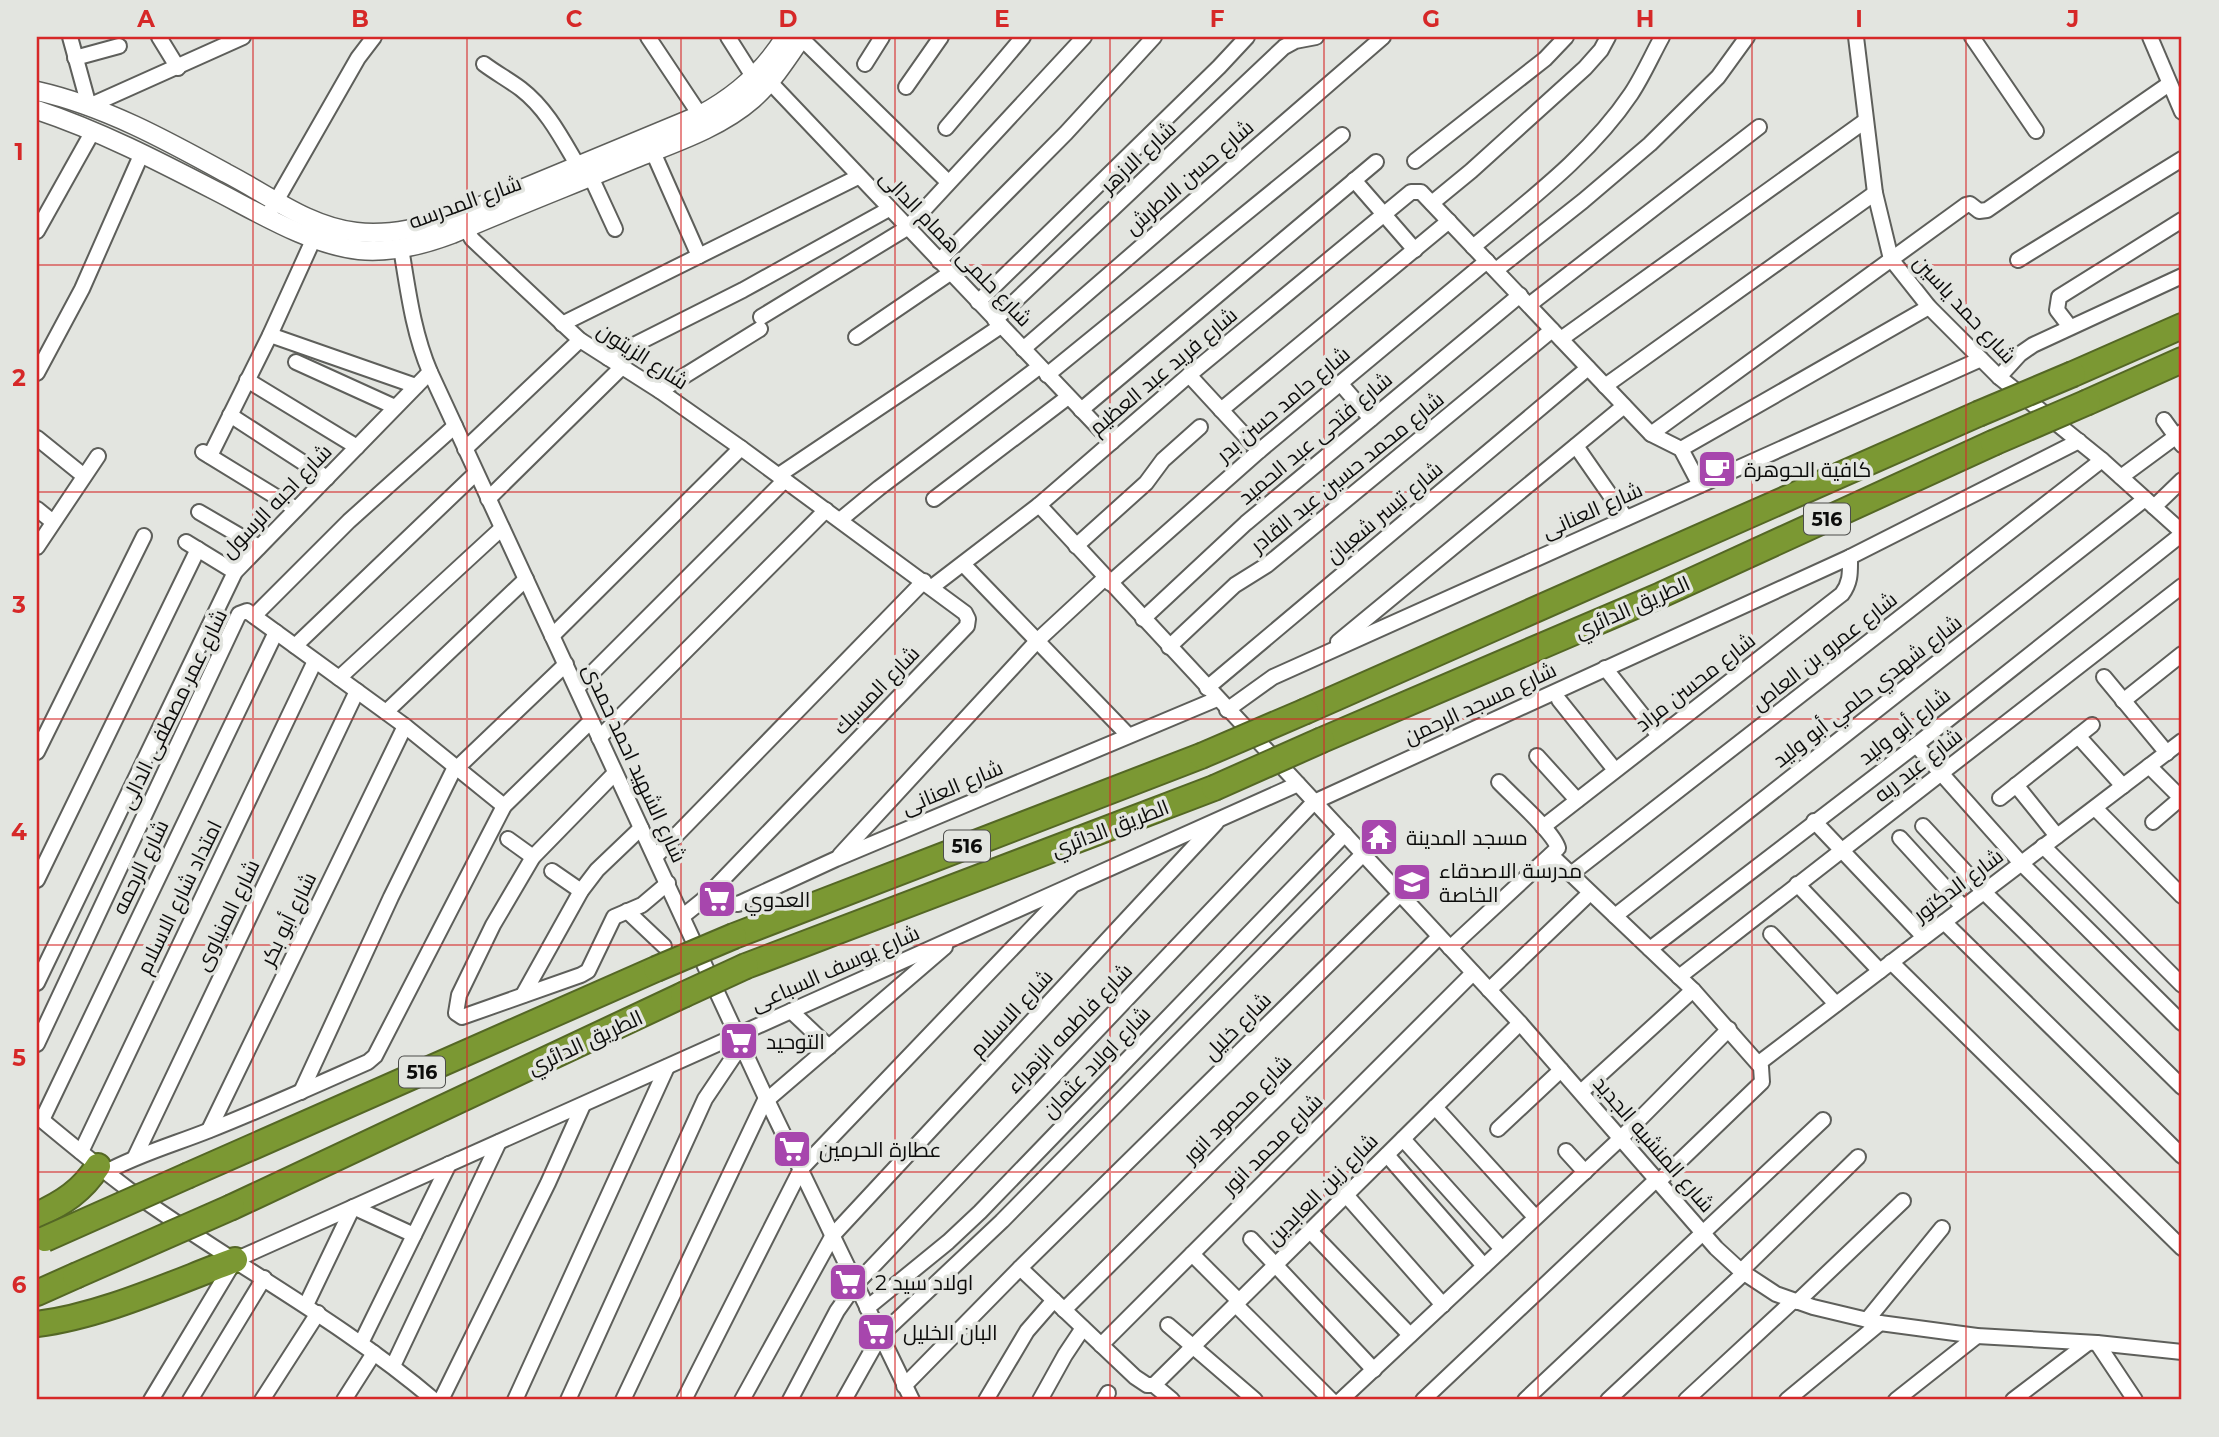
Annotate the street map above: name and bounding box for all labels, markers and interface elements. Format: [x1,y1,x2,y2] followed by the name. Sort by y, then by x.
[136,5,155,33] text: A
[351,5,369,33] text: B
[566,5,583,33] text: C
[779,5,798,33] text: D
[994,5,1010,33] text: E
[1210,5,1225,33] text: F
[1422,5,1440,33] text: G
[1636,5,1654,33] text: H
[1855,5,1863,33] text: I
[2066,5,2079,33] text: J
[1120,114,1260,241] street label: شارع حسن الاطرش
[1094,116,1182,200] street label: شارع الازهر
[14,138,24,166] text: 1
[873,165,1037,333] street label: شارع حلمى همام الدالى
[405,170,525,236] street label: شارع المدرسه
[1907,250,2021,370] street label: شارع حمد ياسين
[1084,302,1243,442] street label: شارع فريد عبد العظيم
[592,317,693,396] street label: شارع الزيتون
[1211,341,1356,469] street label: شارع حامد حسن بدر
[12,364,26,392] text: 2
[1233,366,1398,511] street label: شارع فتحى عبد الحميد
[1245,386,1450,560] street label: شارع محمد حسين عبد القادر
[215,439,338,564] street label: شارع احبه الرسول
[1696,448,1738,490] cafe icon: كافية الحوهرة
[1321,456,1449,570] street label: شارع تيسر شعبان
[1744,457,1871,482] place label: كافية الحوهرة
[1538,477,1647,545] street label: شارع العنانى
[1804,504,1850,534] road number: 516
[1570,570,1695,647] street label: الطريق الدائري
[1746,586,1903,717] street label: شارع عمرو بن العاص
[11,591,26,619] text: 3
[114,605,234,814] street label: شارع عمر مصطفى الدالى
[1768,609,1969,776] street label: شارع شهدي حلمي أبو وليد
[1630,627,1761,738] street label: شارع محسن مراد
[828,641,926,741] street label: شارع المسبك
[1400,657,1561,751] street label: شارع مسجد الرحمن
[576,660,692,867] street label: شارع الشهيد احمد حمدى
[1853,682,1956,771] street label: شارع أبو وليد
[1869,723,1968,809] street label: شارع عبد ربه
[898,754,1007,821] street label: شارع العنانى
[1048,794,1174,866] street label: الطريق الدائري
[106,816,175,919] street label: شارع الرحمه
[131,816,229,979] street label: امتداد شارع الاسلام
[1358,816,1400,858] temple icon: مسجد المدينة
[11,818,27,846] text: 4
[1406,825,1528,850] place label: مسجد المدينة
[944,831,990,862] road number: 516
[1907,843,2009,929] street label: شارع الدكتور
[189,855,266,976] street label: شارع المنياوى
[1439,858,1582,907] place label: مدرسة الاصدقاء الخاصة
[1391,861,1433,903] school or university icon: مدرسة الاصدقاء الخاصة
[254,868,323,972] street label: شارع أبو بكر
[696,878,738,920] supermarket icon: العدوي
[744,887,810,916] place label: العدوي
[747,920,924,1018] street label: شارع يوسف السباعى
[1001,958,1139,1099] street label: شارع فاطمه الزهراء
[964,964,1059,1063] street label: شارع الاسلام
[1198,987,1277,1066] street label: شارع خليل
[1037,1001,1157,1124] street label: شارع اولاد عثمان
[523,1004,648,1083] street label: الطريق الدائري
[718,1020,760,1062] supermarket icon: التوحيد
[766,1029,825,1054] place label: التوحيد
[12,1044,26,1072] text: 5
[1177,1050,1298,1171] street label: شارع محمود انور
[399,1056,445,1088] road number: 516
[1587,1071,1720,1218] street label: شارع المنشيه الجديد
[1216,1088,1329,1202] street label: شارع محمد انور
[771,1128,813,1170] supermarket icon: عطارة الحرمين
[1261,1128,1384,1251] street label: شارع زين العابدين
[819,1137,941,1163] place label: عطارة الحرمين
[827,1261,869,1303] supermarket icon: اولاد سيد 2
[875,1270,973,1295] place label: اولاد سيد 2
[12,1271,27,1299] text: 6
[855,1311,897,1353] supermarket icon: البان الخليل
[903,1320,998,1346] place label: البان الخليل

